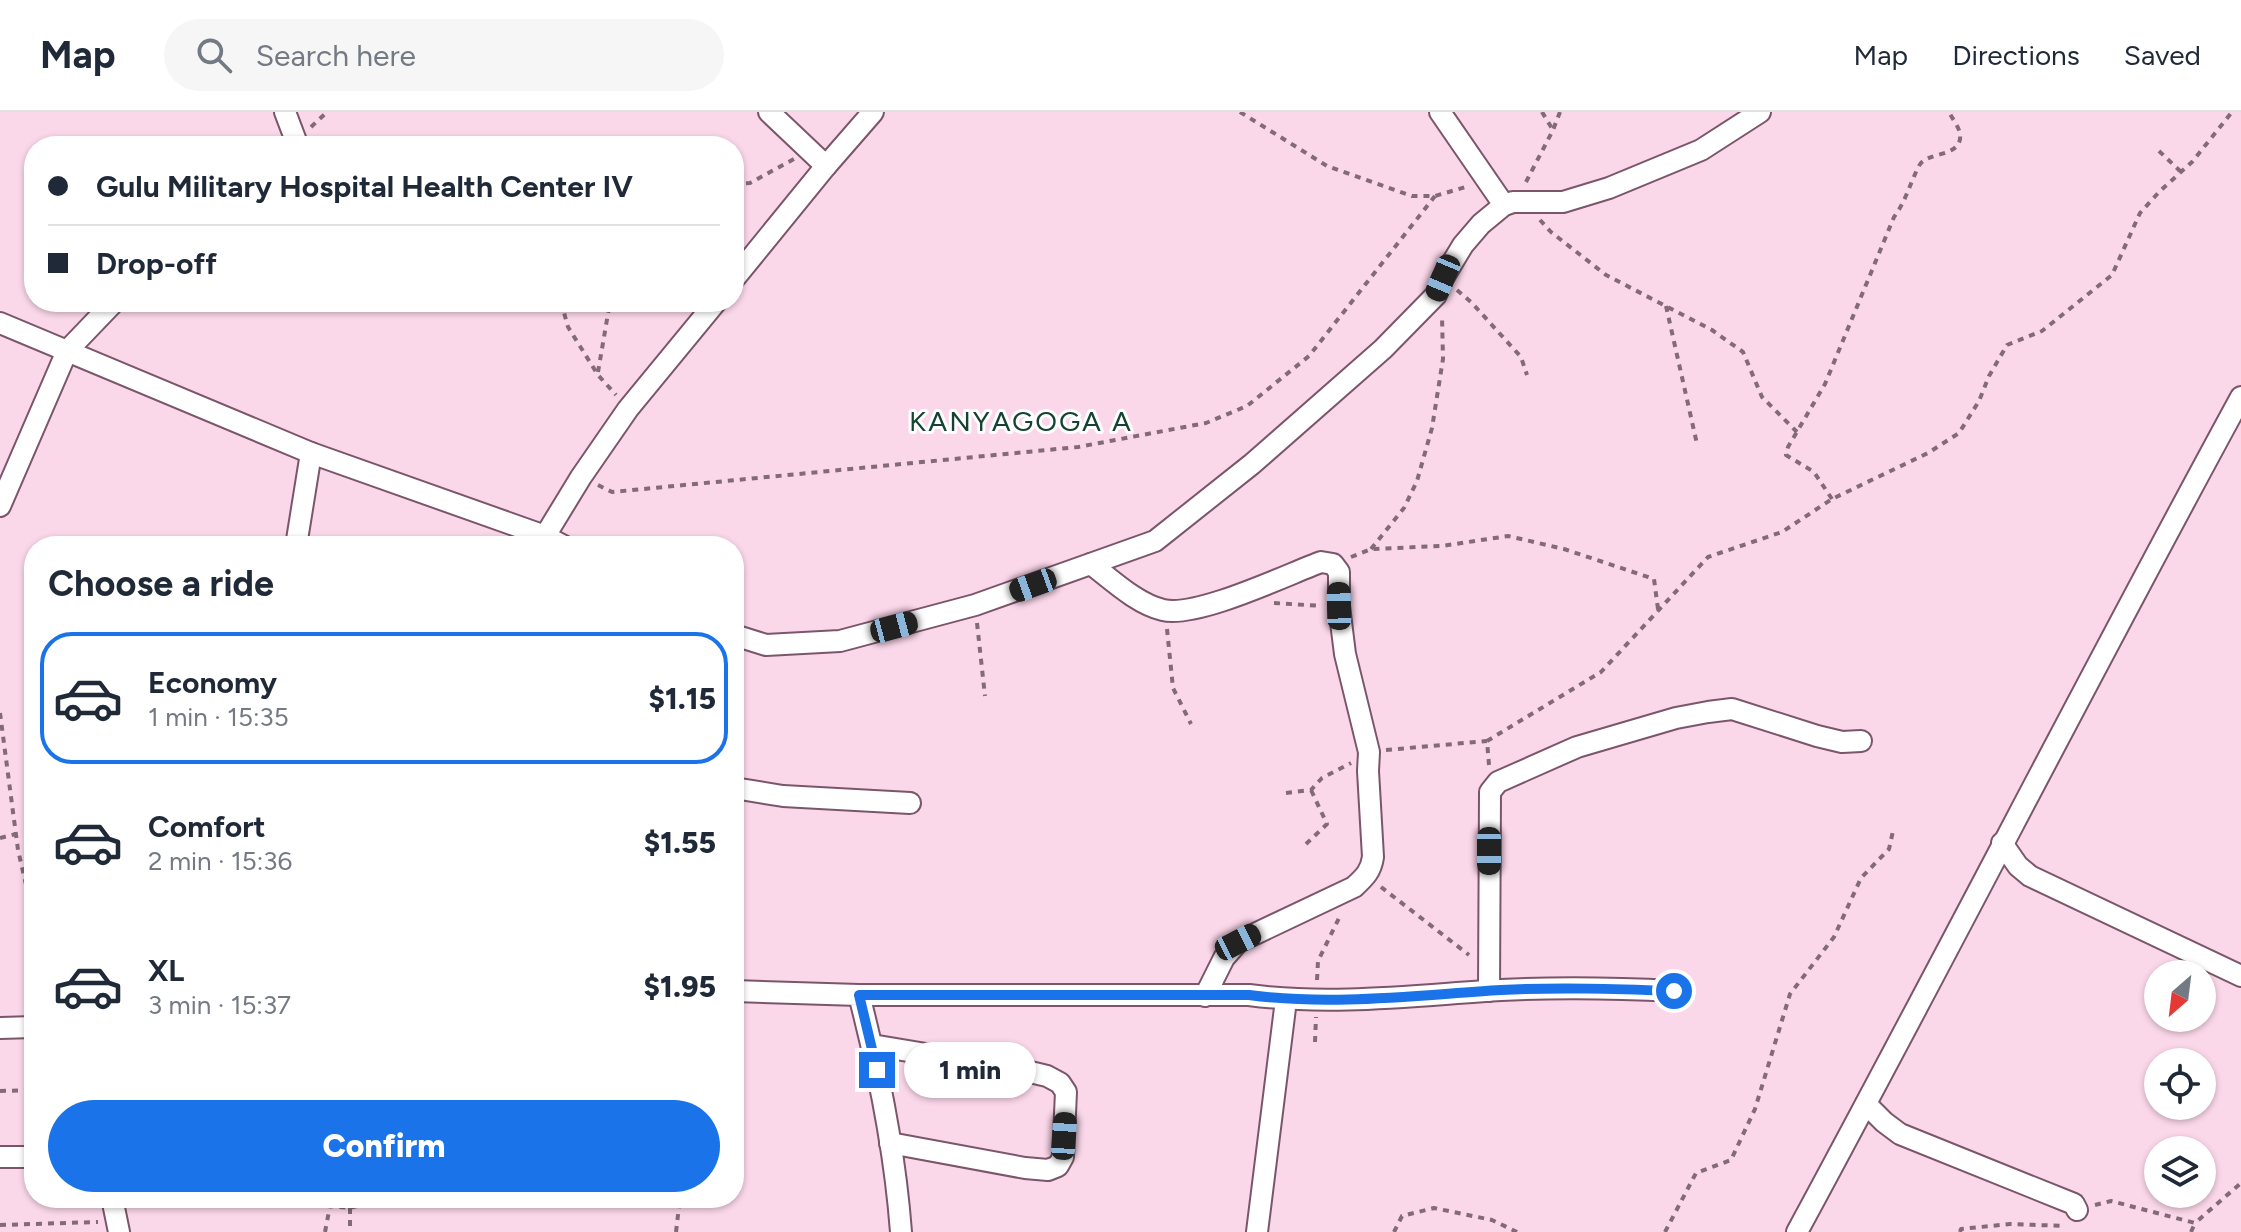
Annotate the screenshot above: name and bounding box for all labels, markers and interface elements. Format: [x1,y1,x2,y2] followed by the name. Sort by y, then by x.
[164,19,724,91] search box
[40,32,116,78] text: Map
[192,33,236,77] icon: search
[256,37,416,74] text: Search here
[1854,38,1908,72] text: Map
[1952,38,2080,72] text: Directions
[2124,38,2201,72] text: Saved
[96,168,633,205] text: Gulu Military Hospital Health Center IV
[96,245,217,282] text: Drop-off
[1423,251,1463,305] car
[909,404,1133,438] district label: KANYAGOGA A
[48,562,274,605] text: Choose a ride
[1006,566,1060,604] car
[1327,582,1351,630] car
[868,609,920,645] car
[52,662,124,734] icon: car
[148,664,277,701] text: Economy
[648,680,716,717] text: $1.15
[148,701,289,733] text: 1 min · 15:35
[52,806,124,878] icon: car
[148,808,266,845] text: Comfort
[644,824,716,861] text: $1.55
[1477,827,1501,875] car
[148,845,292,877] text: 2 min · 15:36
[1211,920,1265,964] car
[52,950,124,1022] icon: car
[148,952,184,989] text: XL
[2144,960,2216,1032] north arrow
[2144,960,2216,1208] map controls
[644,968,716,1005] text: $1.95
[1656,973,1692,1009] route start
[148,989,291,1021] text: 3 min · 15:37
[905,1042,1037,1098] callout: 1 min
[2144,1048,2216,1120] button: locate
[859,1052,895,1088] route end
[939,1054,1001,1086] text: 1 min
[48,1100,720,1192] button: Confirm
[1050,1111,1078,1161] car
[2144,1136,2216,1208] button: layers

